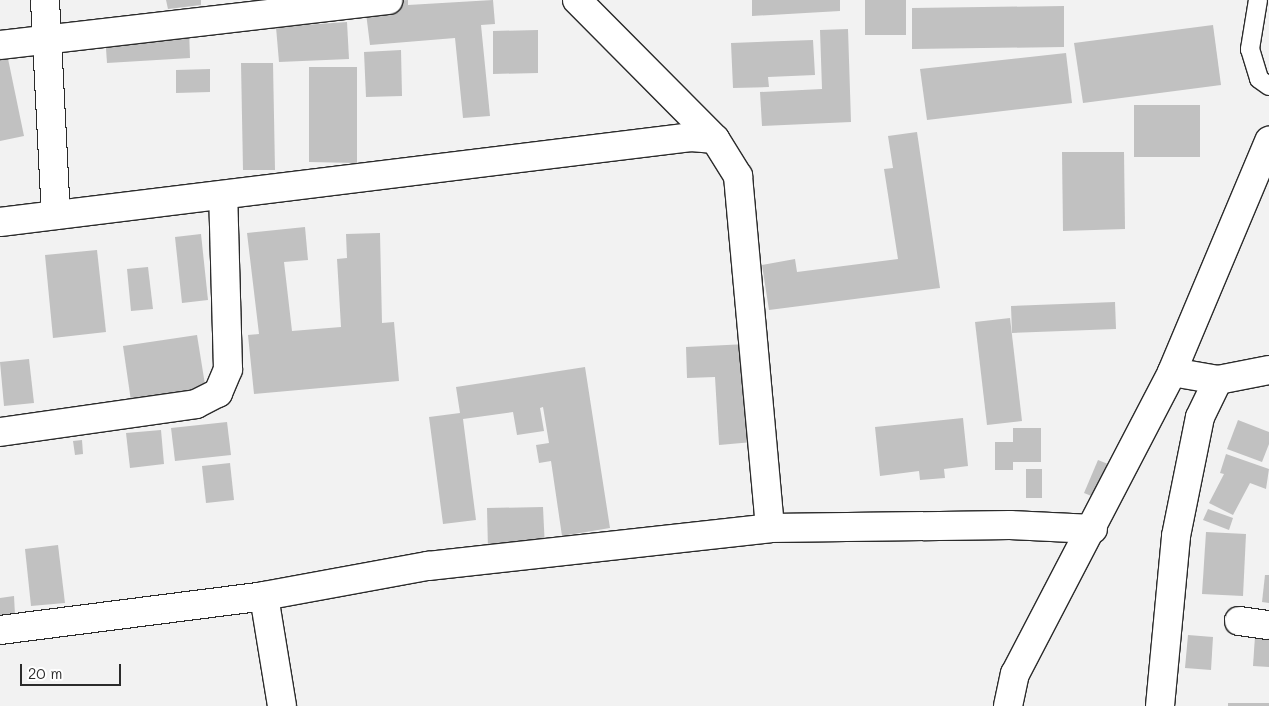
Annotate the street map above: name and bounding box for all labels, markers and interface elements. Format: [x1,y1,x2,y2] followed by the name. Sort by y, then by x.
[22,654,124,686] scale bar
[28,663,62,683] text: 20 m

